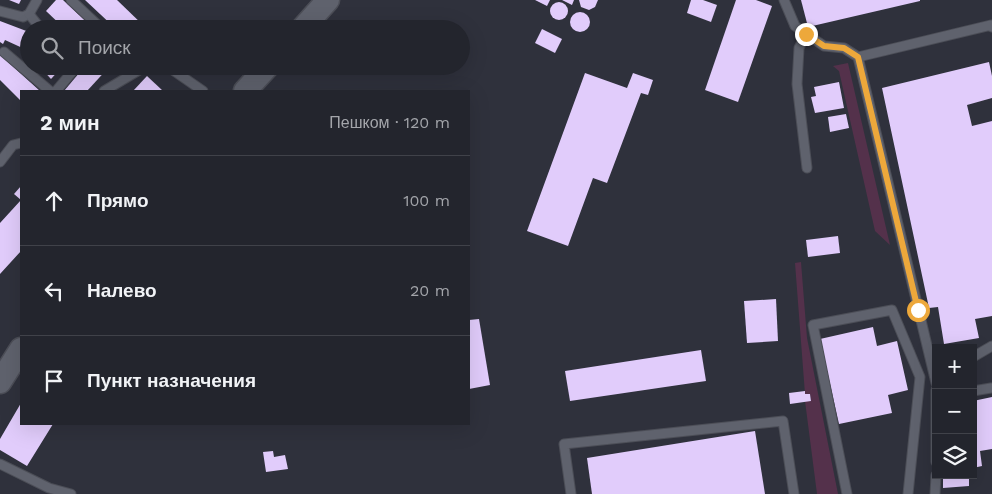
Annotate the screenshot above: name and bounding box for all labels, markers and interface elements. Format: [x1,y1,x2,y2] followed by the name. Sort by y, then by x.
[20,20,470,75] search box
[795,23,818,46] route end
[38,34,66,62] icon: search
[78,36,131,59] text: Поиск
[40,110,100,135] text: 2 мин
[329,113,450,132] text: Пешком · 120 m
[40,187,68,215] icon: ahead
[87,189,149,212] text: Прямо
[403,191,450,210] text: 100 m
[40,277,68,305] icon: left
[87,279,157,302] text: Налево
[410,281,450,300] text: 20 m
[907,299,930,322] route start
[932,344,977,479] map controls
[932,344,977,389] button: +
[40,367,68,395] icon: arrive
[87,369,256,392] text: Пункт назначения
[932,389,977,434] button: −
[932,434,977,479] button: layers

